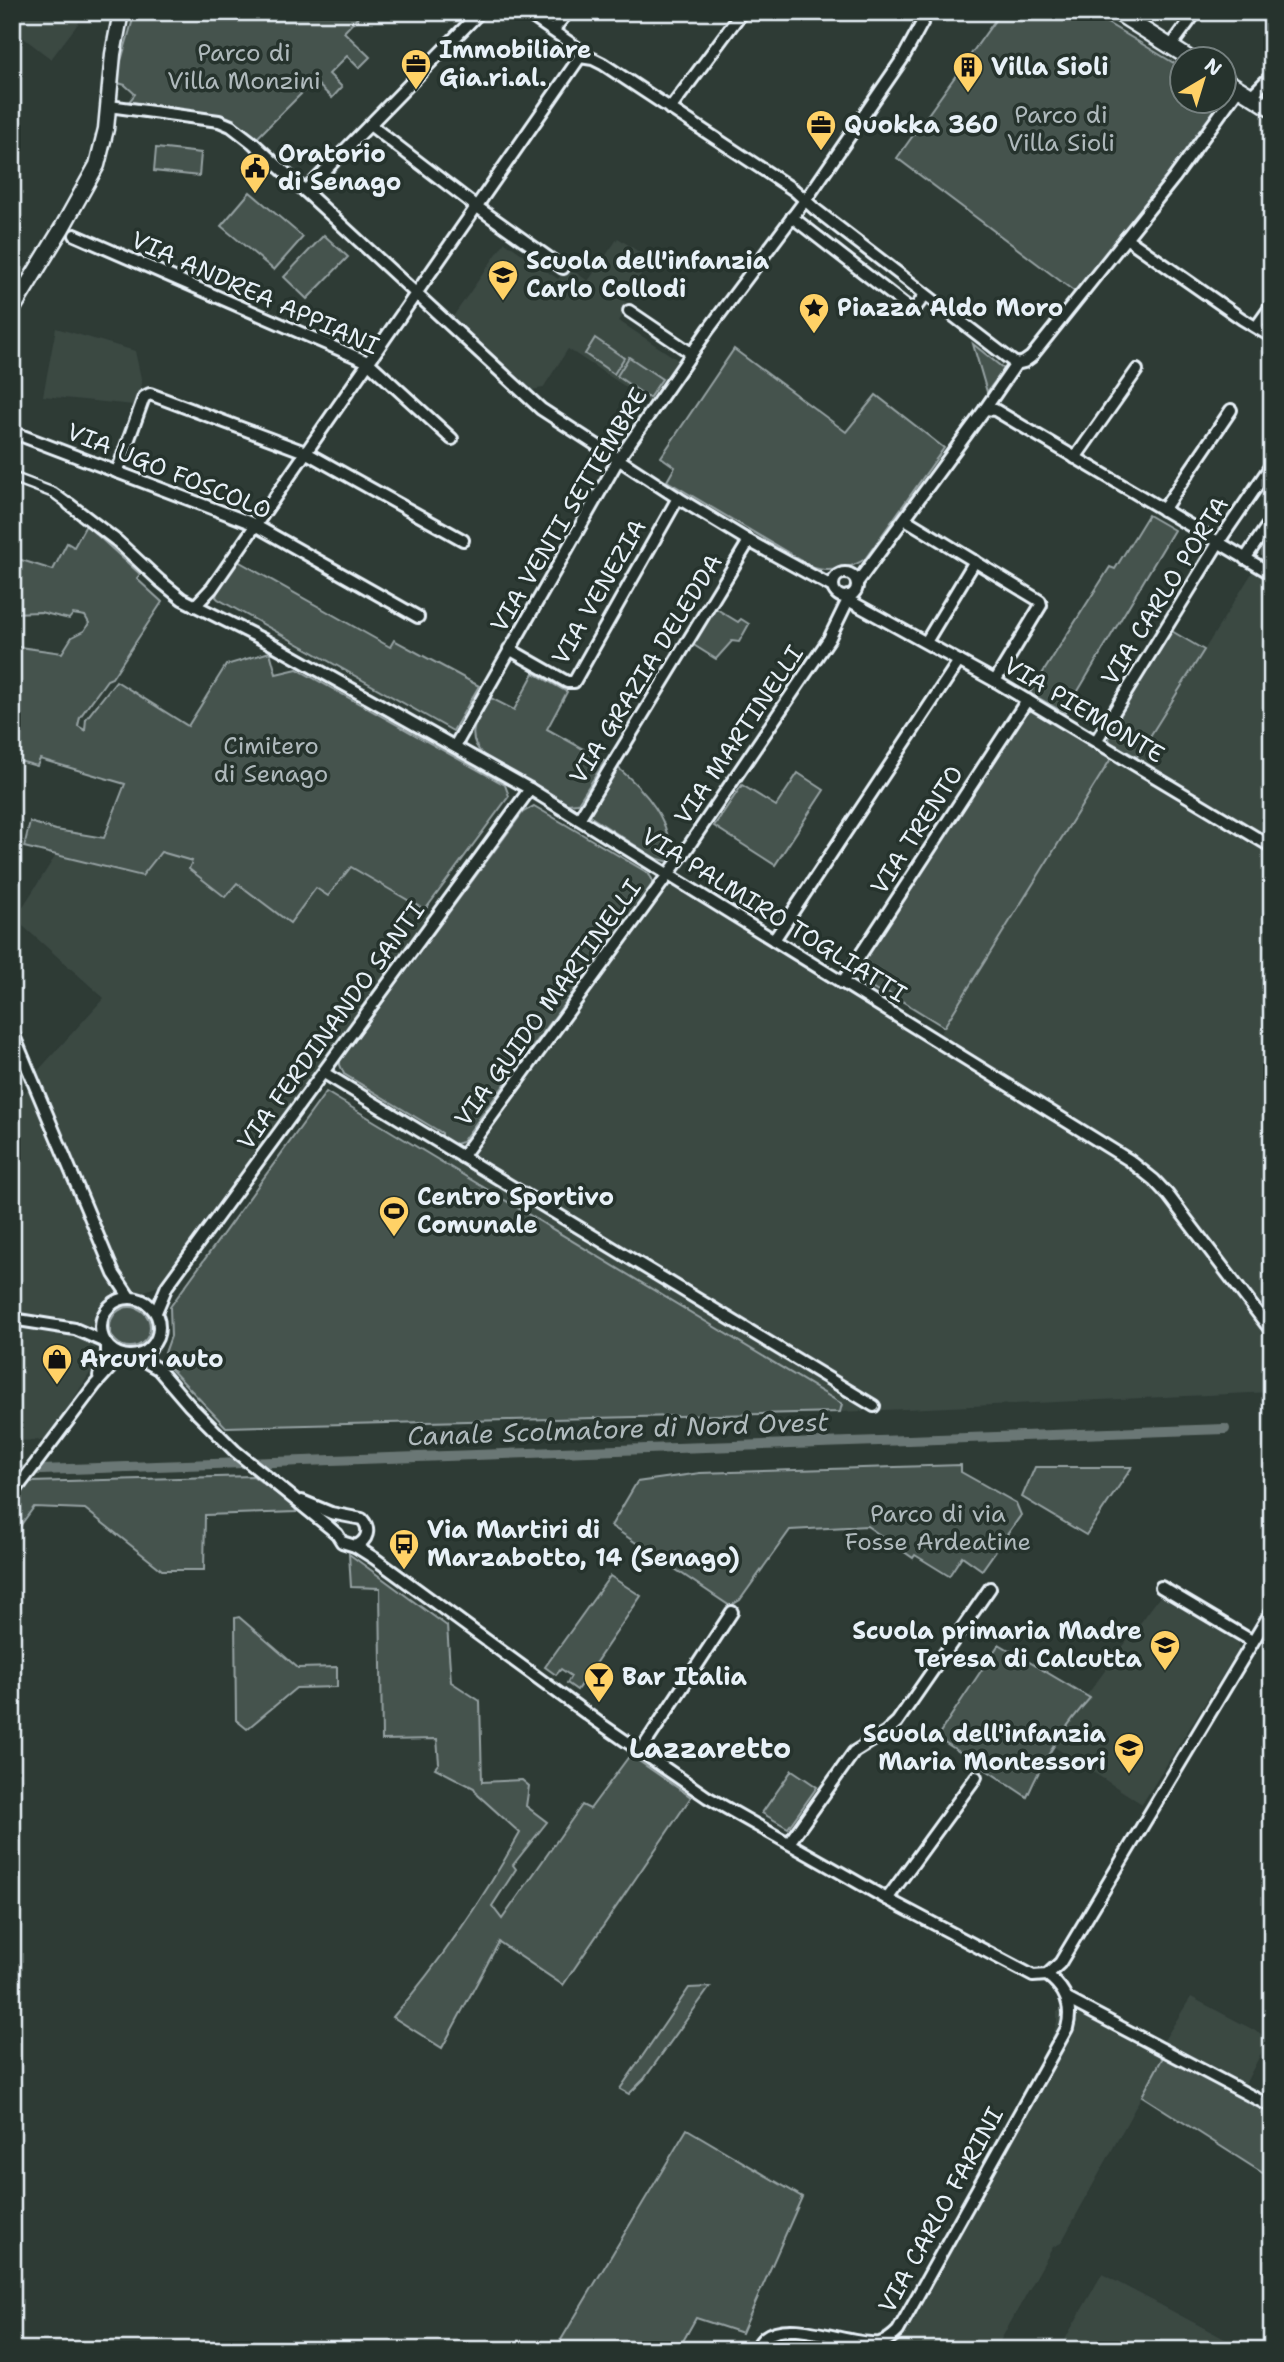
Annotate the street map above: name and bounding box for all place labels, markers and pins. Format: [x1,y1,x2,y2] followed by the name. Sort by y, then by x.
[439,34,591,94] place label: Immobiliare Gia.ri.al.
[399,47,433,91] office icon: Immobiliare Gia.ri.al.
[951,50,985,94] building icon: Villa Sioli
[991,51,1108,83] place label: Villa Sioli
[804,108,838,152] office icon: Quokka 360
[844,109,998,141] place label: Quokka 360
[278,138,401,198] place label: Oratorio di Senago
[238,151,272,195] public building icon: Oratorio di Senago
[526,245,770,305] place label: Scuola dell'infanzia Carlo Collodi
[486,258,520,302] school or university icon: Scuola dell'infanzia Carlo Collodi
[797,291,831,335] place icon: Piazza Aldo Moro
[837,292,1063,324] place label: Piazza Aldo Moro
[417,1181,614,1241] place label: Centro Sportivo Comunale
[377,1194,411,1238] sports icon: Centro Sportivo Comunale
[40,1342,74,1386] shop icon: Arcuri auto
[80,1343,224,1375] place label: Arcuri auto
[427,1514,740,1574] place label: Via Martiri di Marzabotto, 14 (Senago)
[387,1527,421,1571] bus stop icon: Via Martiri di Marzabotto, 14 (Senago)
[852,1615,1143,1675] place label: Scuola primaria Madre Teresa di Calcutta
[1148,1628,1182,1672] school or university icon: Scuola primaria Madre Teresa di Calcutta
[582,1660,616,1704] bar icon: Bar Italia
[622,1661,748,1693] place label: Bar Italia
[863,1718,1107,1778] place label: Scuola dell'infanzia Maria Montessori
[1112,1731,1146,1775] school or university icon: Scuola dell'infanzia Maria Montessori

